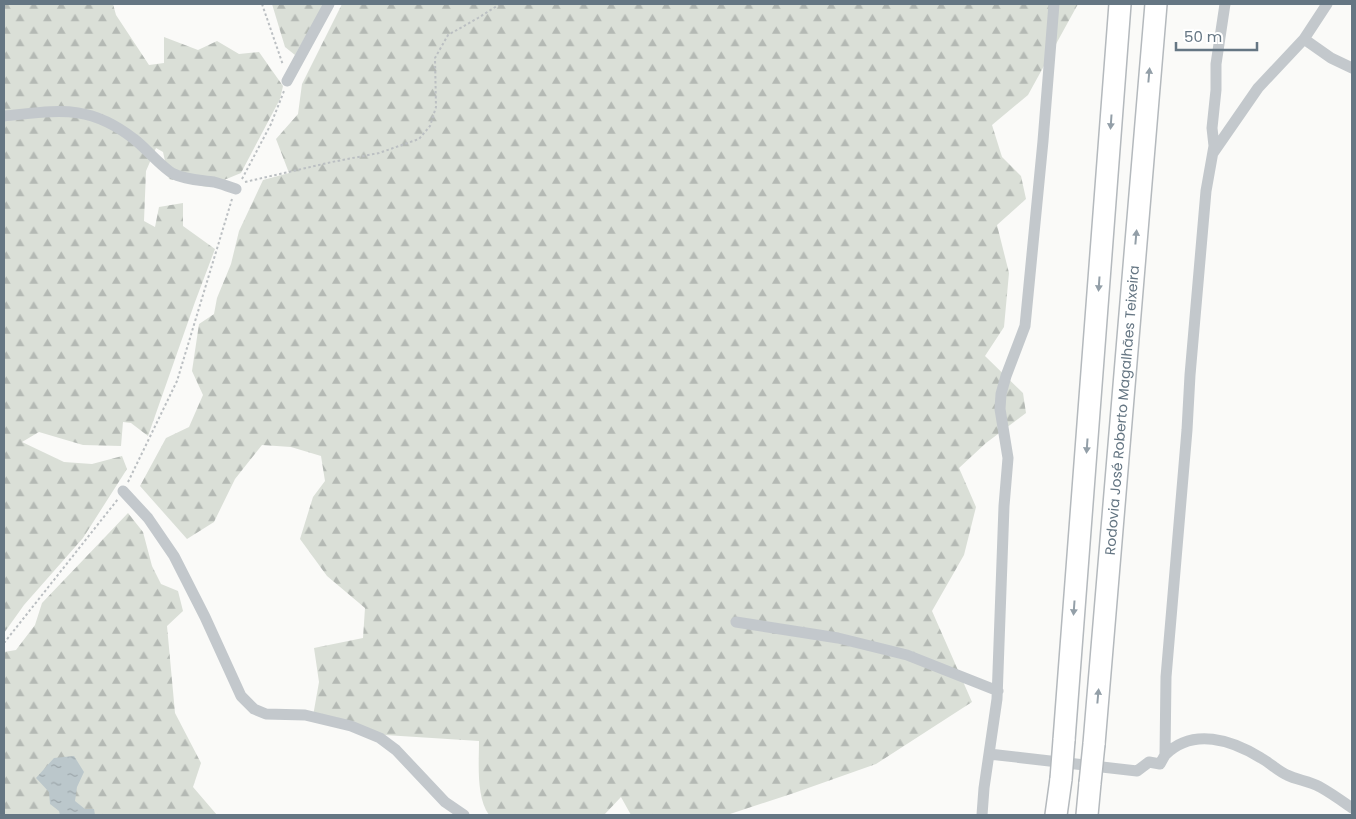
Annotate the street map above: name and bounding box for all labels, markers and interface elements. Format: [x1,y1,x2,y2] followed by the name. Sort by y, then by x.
[1176,20,1257,52] scale bar
[1184,26,1222,47] text: 50 m
[1146,67,1154,83] one-way arrow
[1107,114,1115,130] one-way arrow
[1133,229,1141,245] one-way arrow
[1100,264,1144,556] street label: Rodovia José Roberto Magalhães Teixeira
[1095,276,1103,292] one-way arrow
[1082,438,1090,454] one-way arrow
[1070,601,1078,617] one-way arrow
[1094,687,1102,703] one-way arrow

